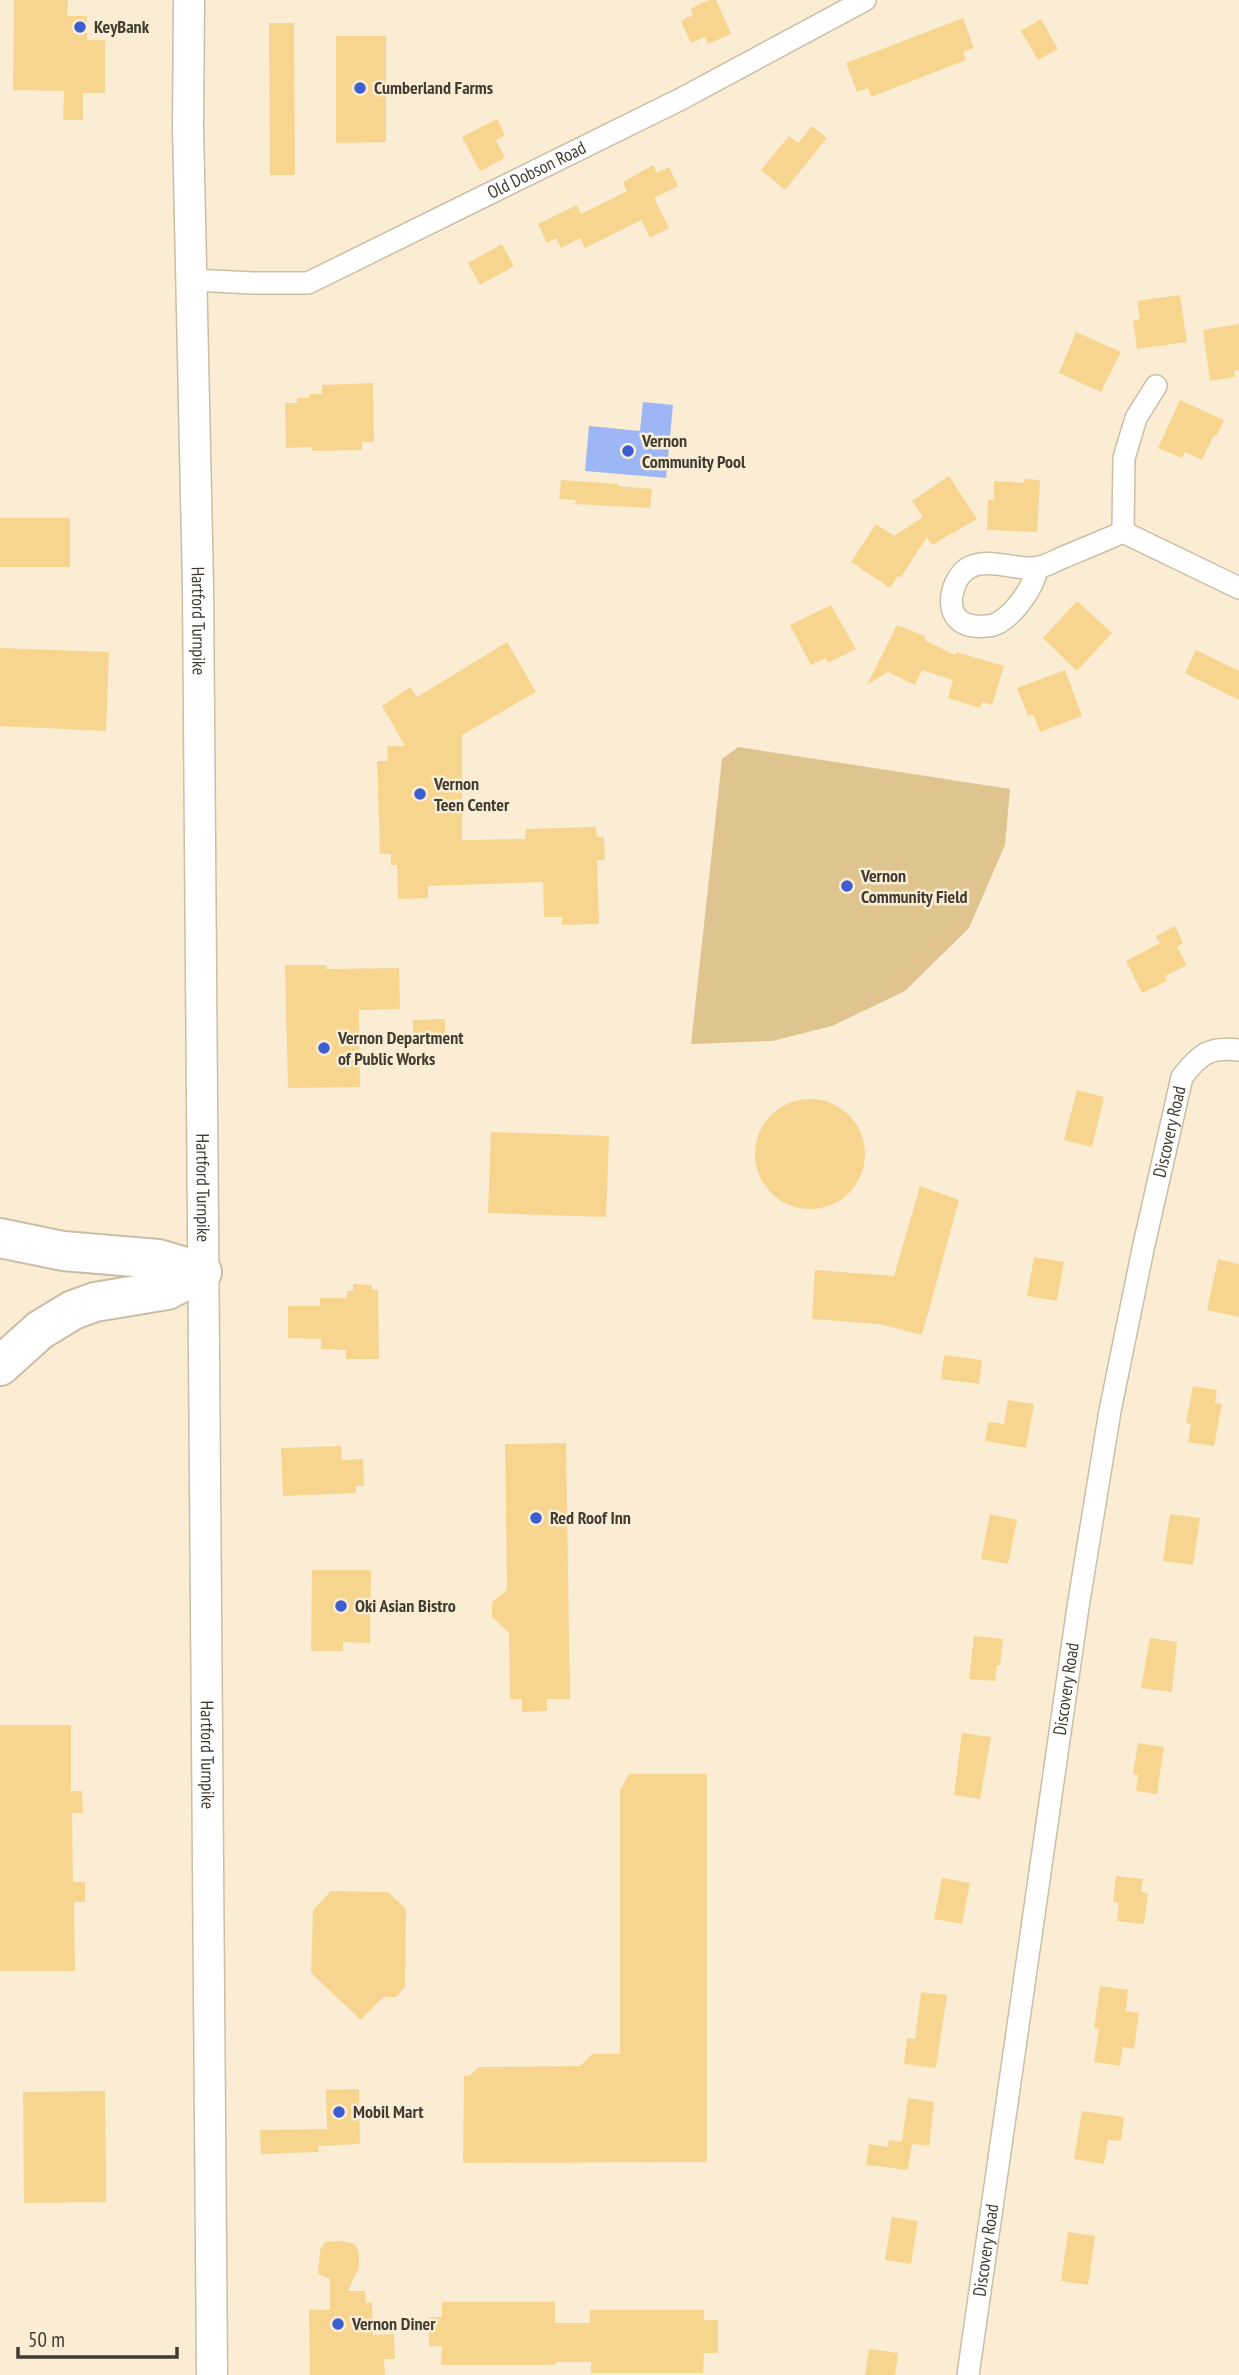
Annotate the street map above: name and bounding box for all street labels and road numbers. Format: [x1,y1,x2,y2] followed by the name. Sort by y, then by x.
[483,136,590,204] street label: Old Dobson Road
[187,566,211,675] street label: Hartford Turnpike
[1148,1084,1191,1180] street label: Discovery Road
[191,1133,215,1242] street label: Hartford Turnpike
[1048,1641,1084,1737] street label: Discovery Road
[196,1700,220,1809] street label: Hartford Turnpike
[967,2202,1003,2298] street label: Discovery Road

